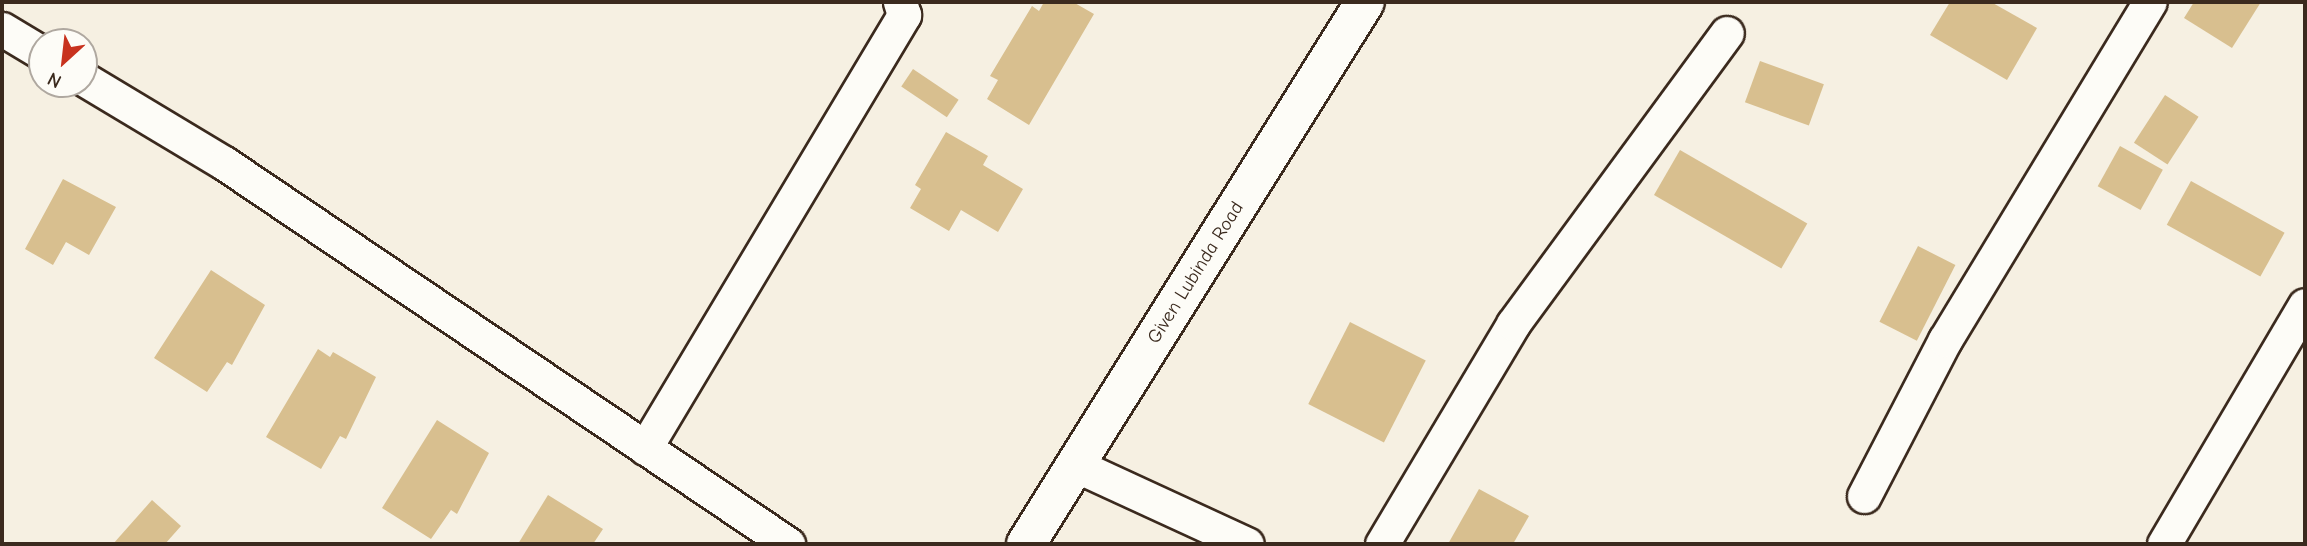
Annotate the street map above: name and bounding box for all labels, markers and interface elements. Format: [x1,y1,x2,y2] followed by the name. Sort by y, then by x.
[28,28,98,98] north arrow
[44,67,65,93] text: N
[1143,198,1249,348] street label: Given Lubinda Road

